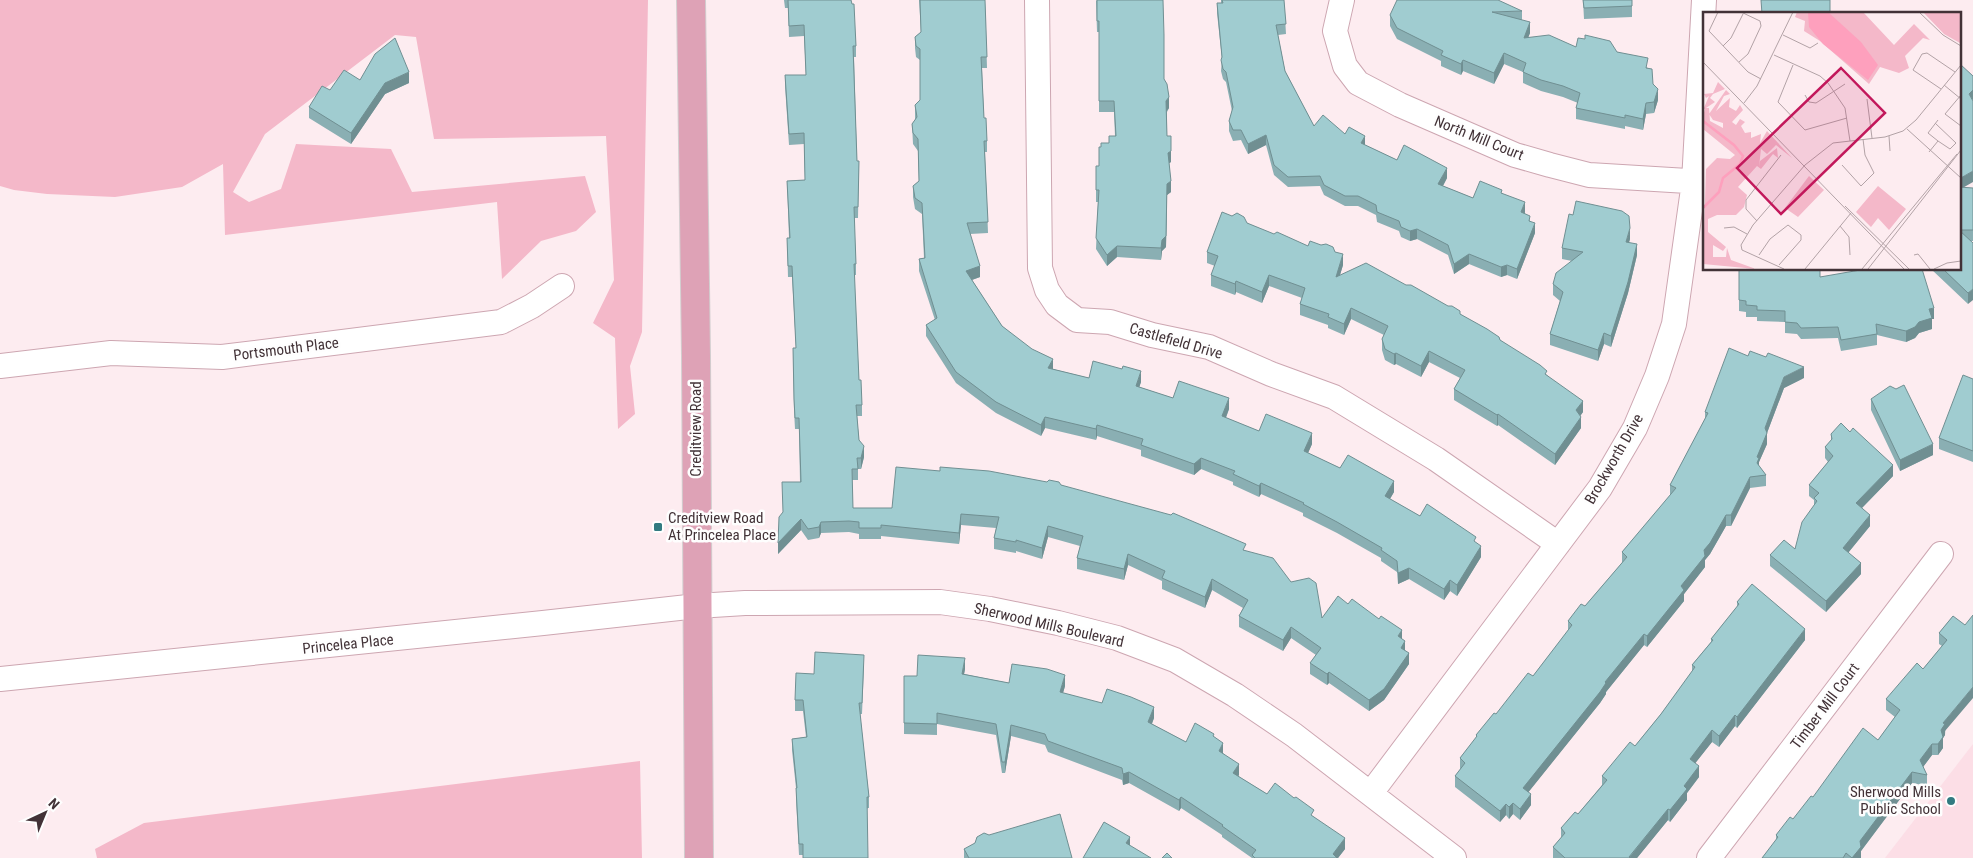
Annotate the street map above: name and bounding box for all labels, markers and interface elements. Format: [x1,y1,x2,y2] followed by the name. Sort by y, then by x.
[1703,12,1960,270] inset map
[1432,112,1526,164] street label: North Mill Court
[1127,319,1225,363] street label: Castlefield Drive
[232,334,340,364] street label: Portsmouth Place
[687,381,705,477] street label: Creditview Road
[1581,411,1647,507] street label: Brockworth Drive
[668,509,776,544] place label: Creditview Road At Princelea Place
[652,521,664,533] marker: Creditview Road At Princelea Place
[972,599,1126,651] street label: Sherwood Mills Boulevard
[302,630,394,658] street label: Princelea Place
[1787,660,1863,752] street label: Timber Mill Court
[1850,783,1941,818] place label: Sherwood Mills Public School
[20,788,70,838] north arrow
[45,795,63,812] text: N
[1945,795,1957,807] marker: Sherwood Mills Public School

